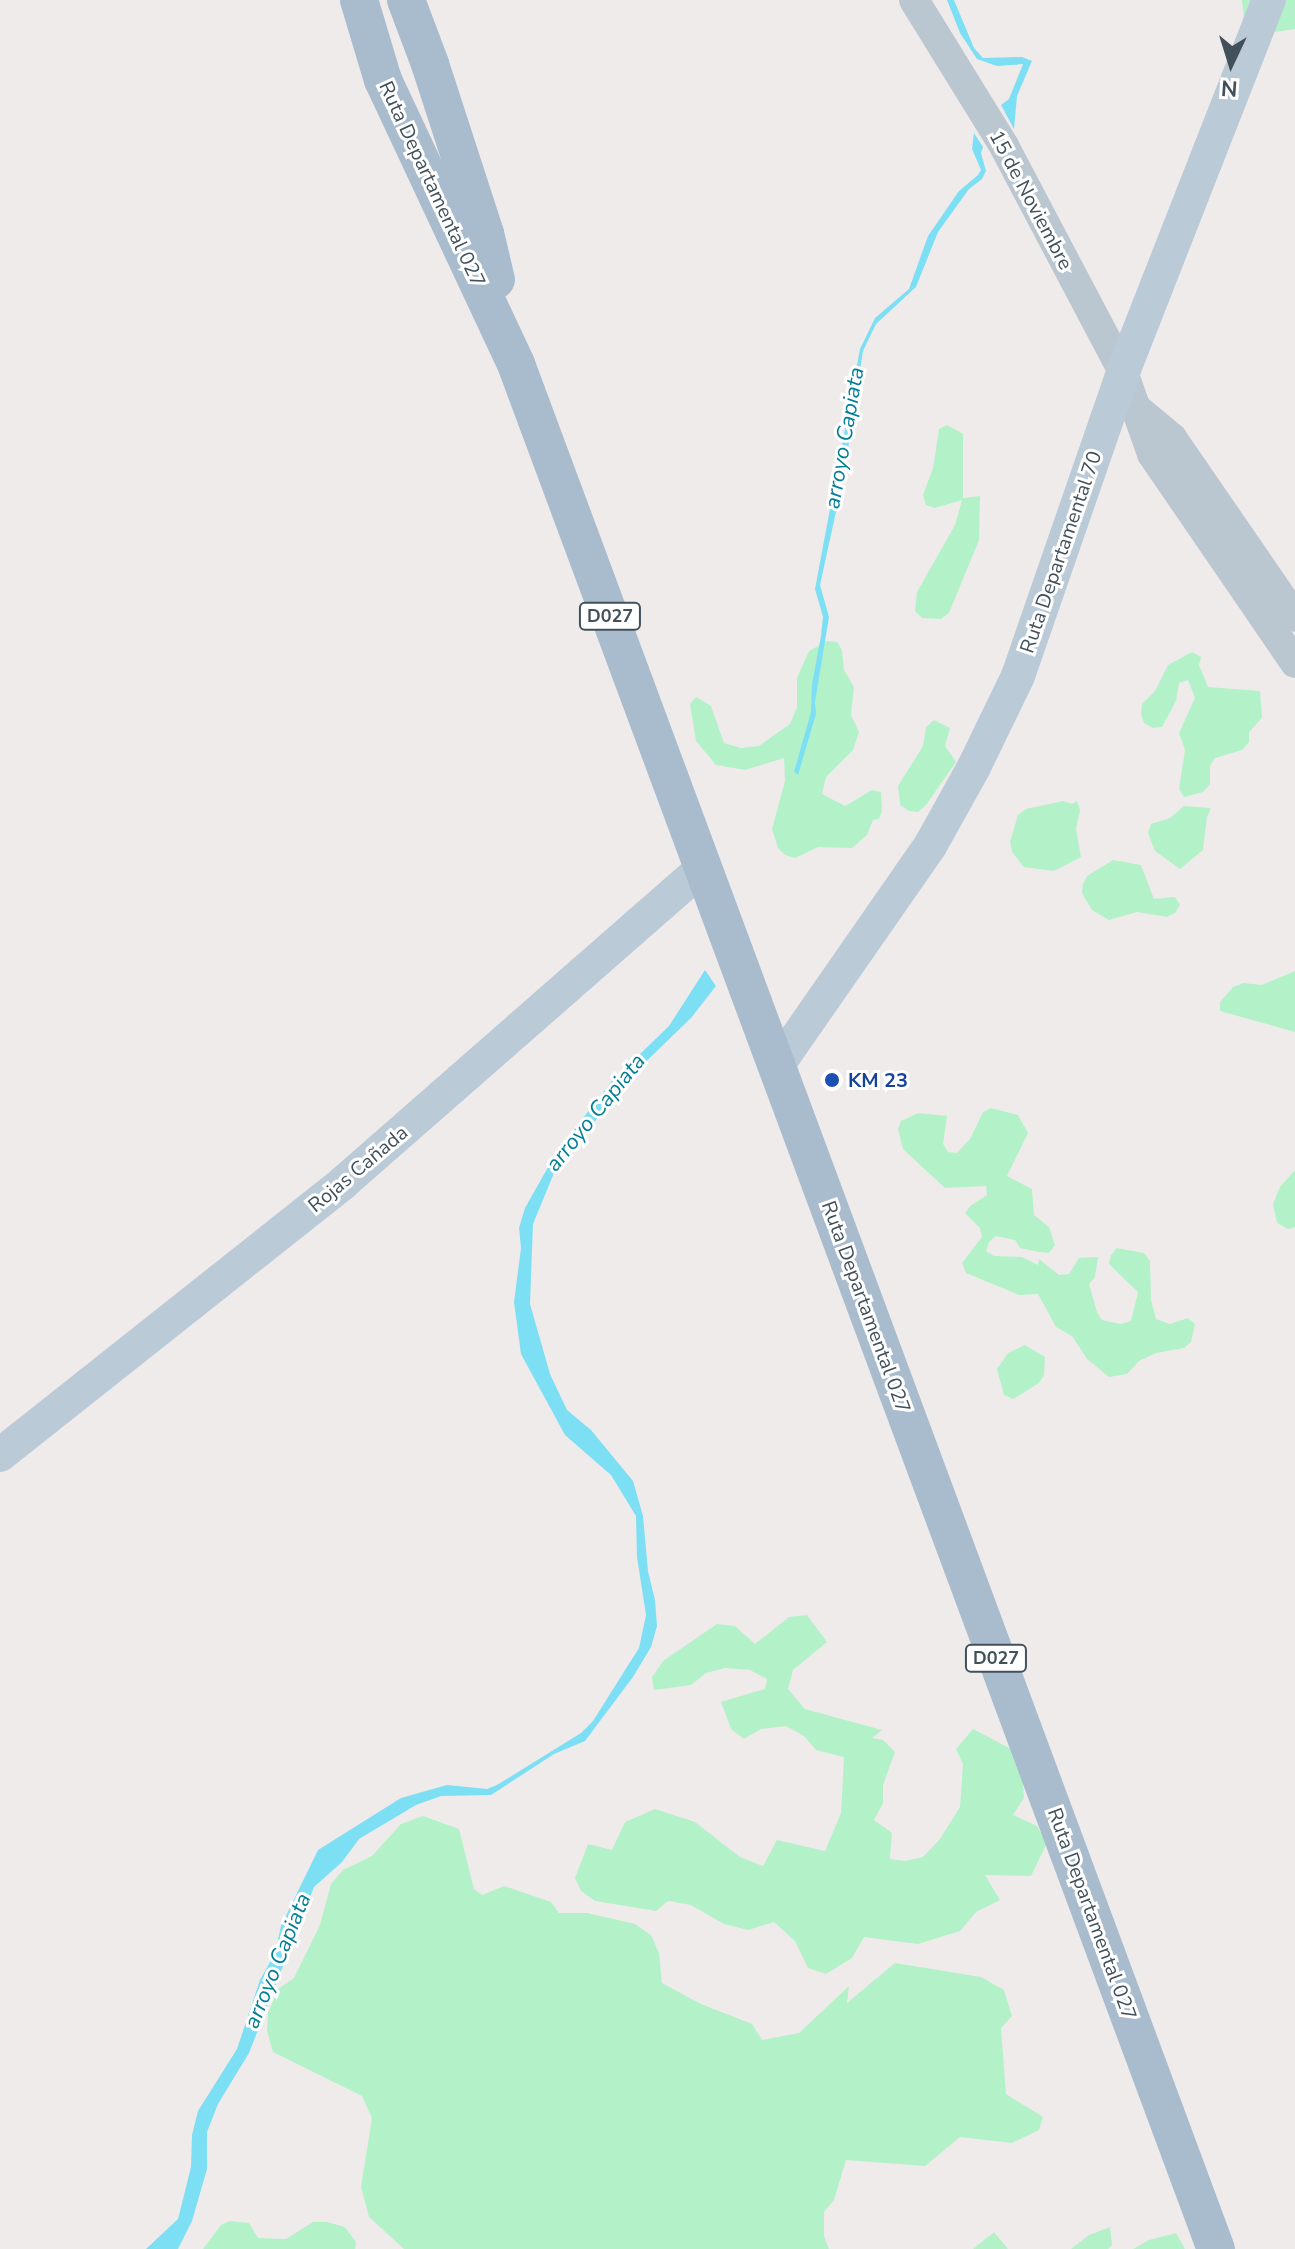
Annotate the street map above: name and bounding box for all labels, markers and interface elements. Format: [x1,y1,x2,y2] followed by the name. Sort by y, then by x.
[1191,24,1271,104] north arrow
[1220,72,1239,103] text: N
[374,77,490,291] street label: Ruta Departamental 027
[984,126,1078,274] street label: 15 de Noviembre
[820,365,870,511] water label: arroyo Capiata
[1015,448,1107,656] street label: Ruta Departamental 70
[578,602,642,630] road number: D027
[541,1049,651,1177] water label: arroyo Capiata
[848,1068,908,1092] place label: KM 23
[823,1071,841,1089] marker: KM 23
[303,1120,413,1218] street label: Rojas Cañada
[816,1198,916,1416] street label: Ruta Departamental 027
[964,1644,1028,1672] road number: D027
[1042,1805,1142,2023] street label: Ruta Departamental 027
[239,1890,317,2032] water label: arroyo Capiata

